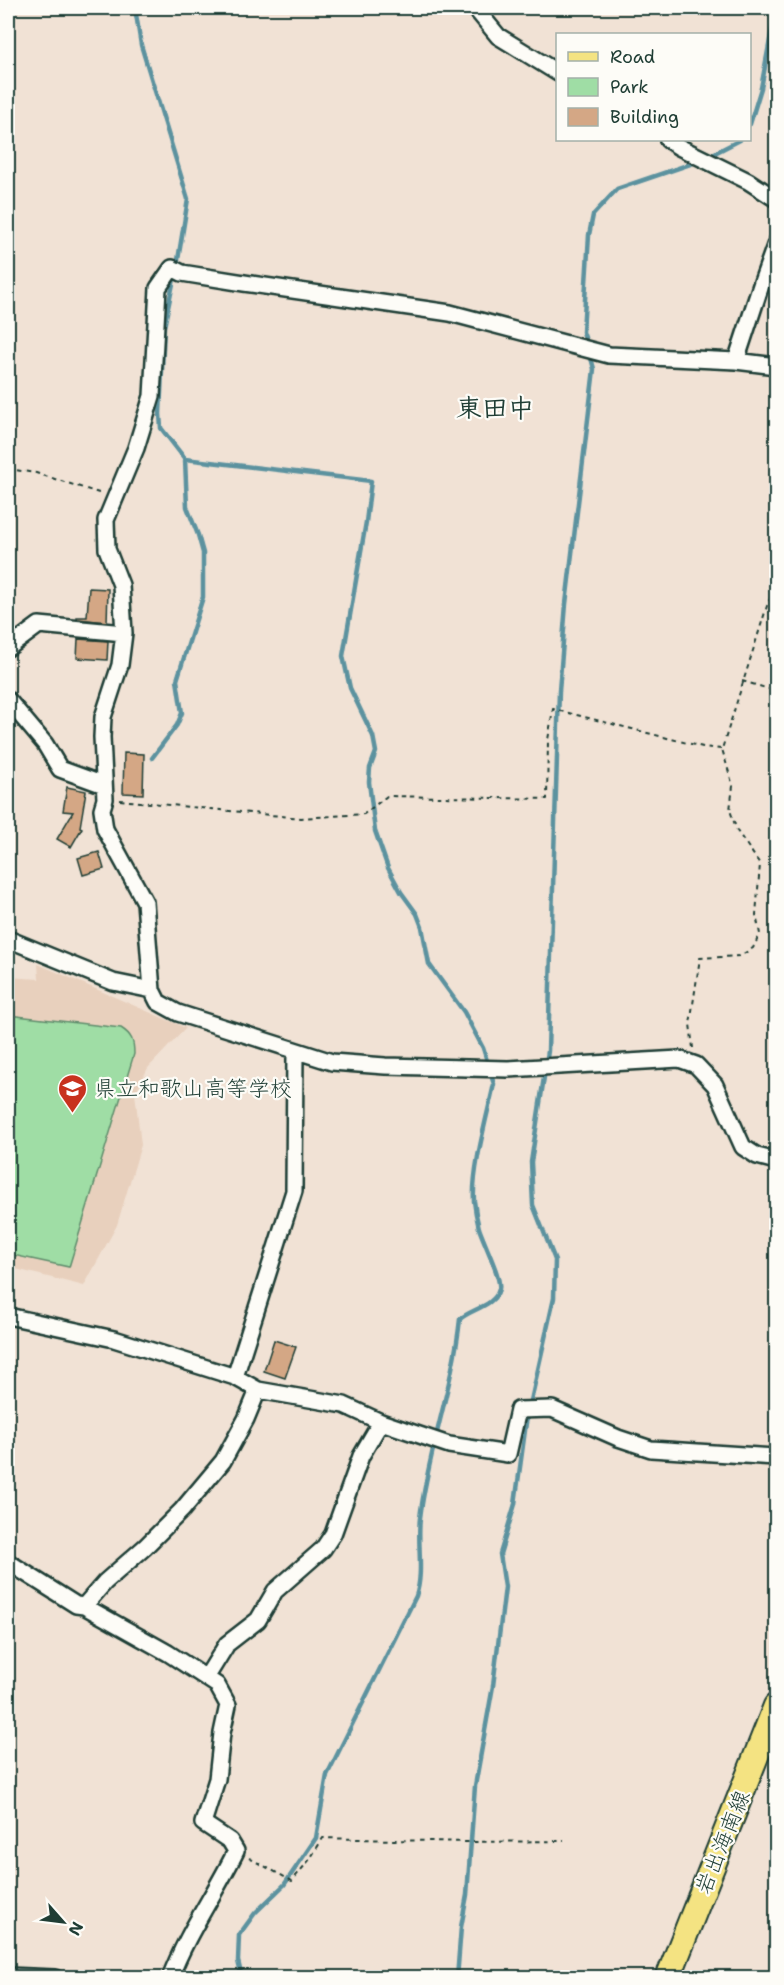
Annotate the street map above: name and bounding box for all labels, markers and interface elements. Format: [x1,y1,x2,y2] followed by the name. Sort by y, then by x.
[556,33,751,141] legend
[610,45,655,69] text: Road
[610,75,649,99] text: Park
[610,105,679,129] text: Building
[456,390,534,425] district label: 東田中
[57,1072,89,1114] school or university icon: 県立和歌山高等学校
[94,1074,292,1103] place label: 県立和歌山高等学校
[688,1786,757,1899] street label: 岩出海南線
[33,1892,93,1952] north arrow
[64,1918,88,1939] text: N

